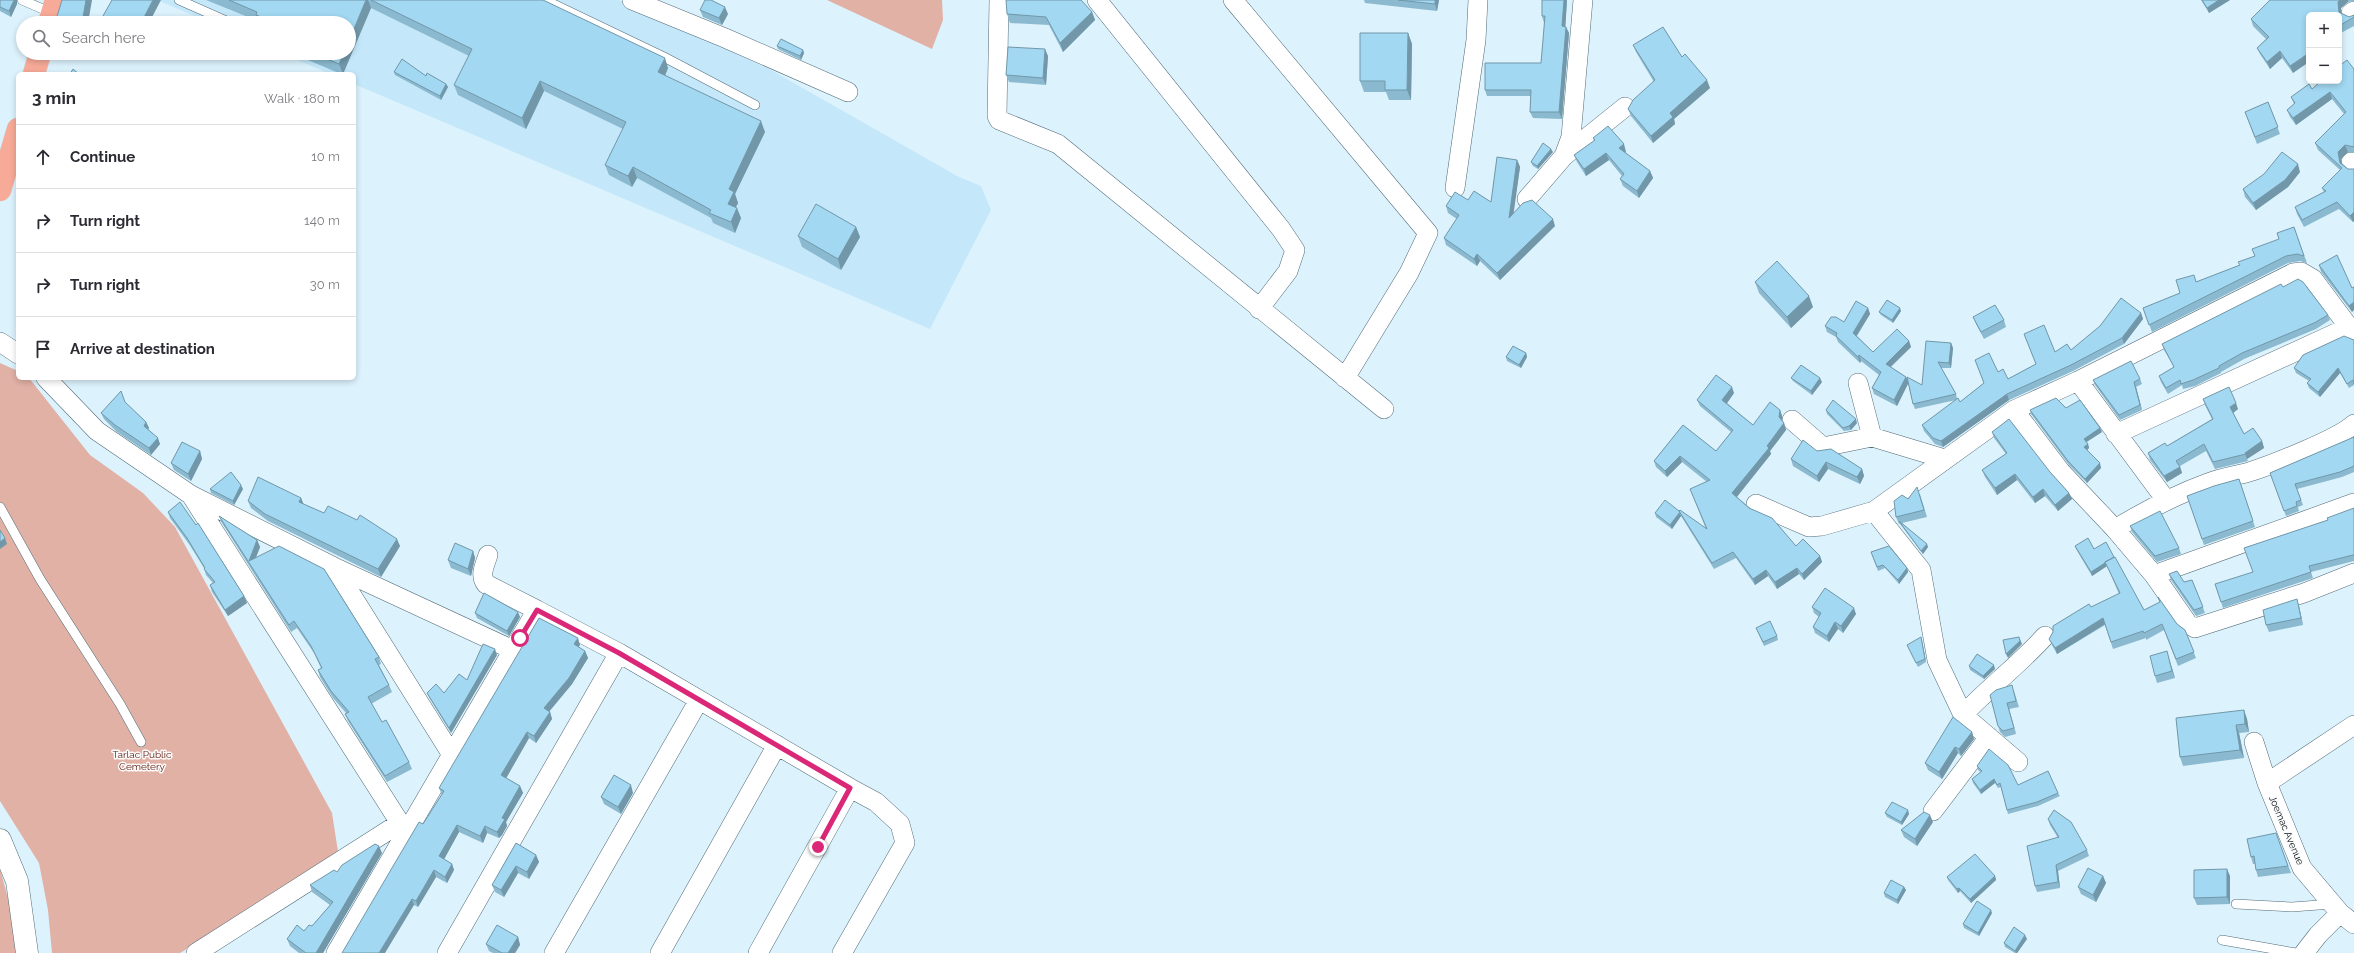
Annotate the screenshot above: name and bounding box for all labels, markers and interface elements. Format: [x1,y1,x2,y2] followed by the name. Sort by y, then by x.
[2306,12,2342,84] map controls
[2306,12,2342,48] button: +
[16,16,356,60] search box
[30,27,52,49] icon: search
[62,29,145,47] text: Search here
[2306,48,2342,84] button: −
[32,88,76,108] text: 3 min
[264,91,340,106] text: Walk · 180 m
[32,146,54,168] icon: ahead
[70,148,135,166] text: Continue
[311,149,340,164] text: 10 m
[32,210,54,232] icon: right
[70,212,140,230] text: Turn right
[304,213,340,228] text: 140 m
[32,274,54,296] icon: right
[70,276,140,294] text: Turn right
[310,277,340,292] text: 30 m
[32,338,54,360] icon: arrive
[70,340,215,358] text: Arrive at destination
[511,629,529,647] route start
[113,749,172,772] park label: Tarlac Public Cemetery
[2267,794,2306,867] street label: Joemac Avenue
[809,838,827,856] route end

